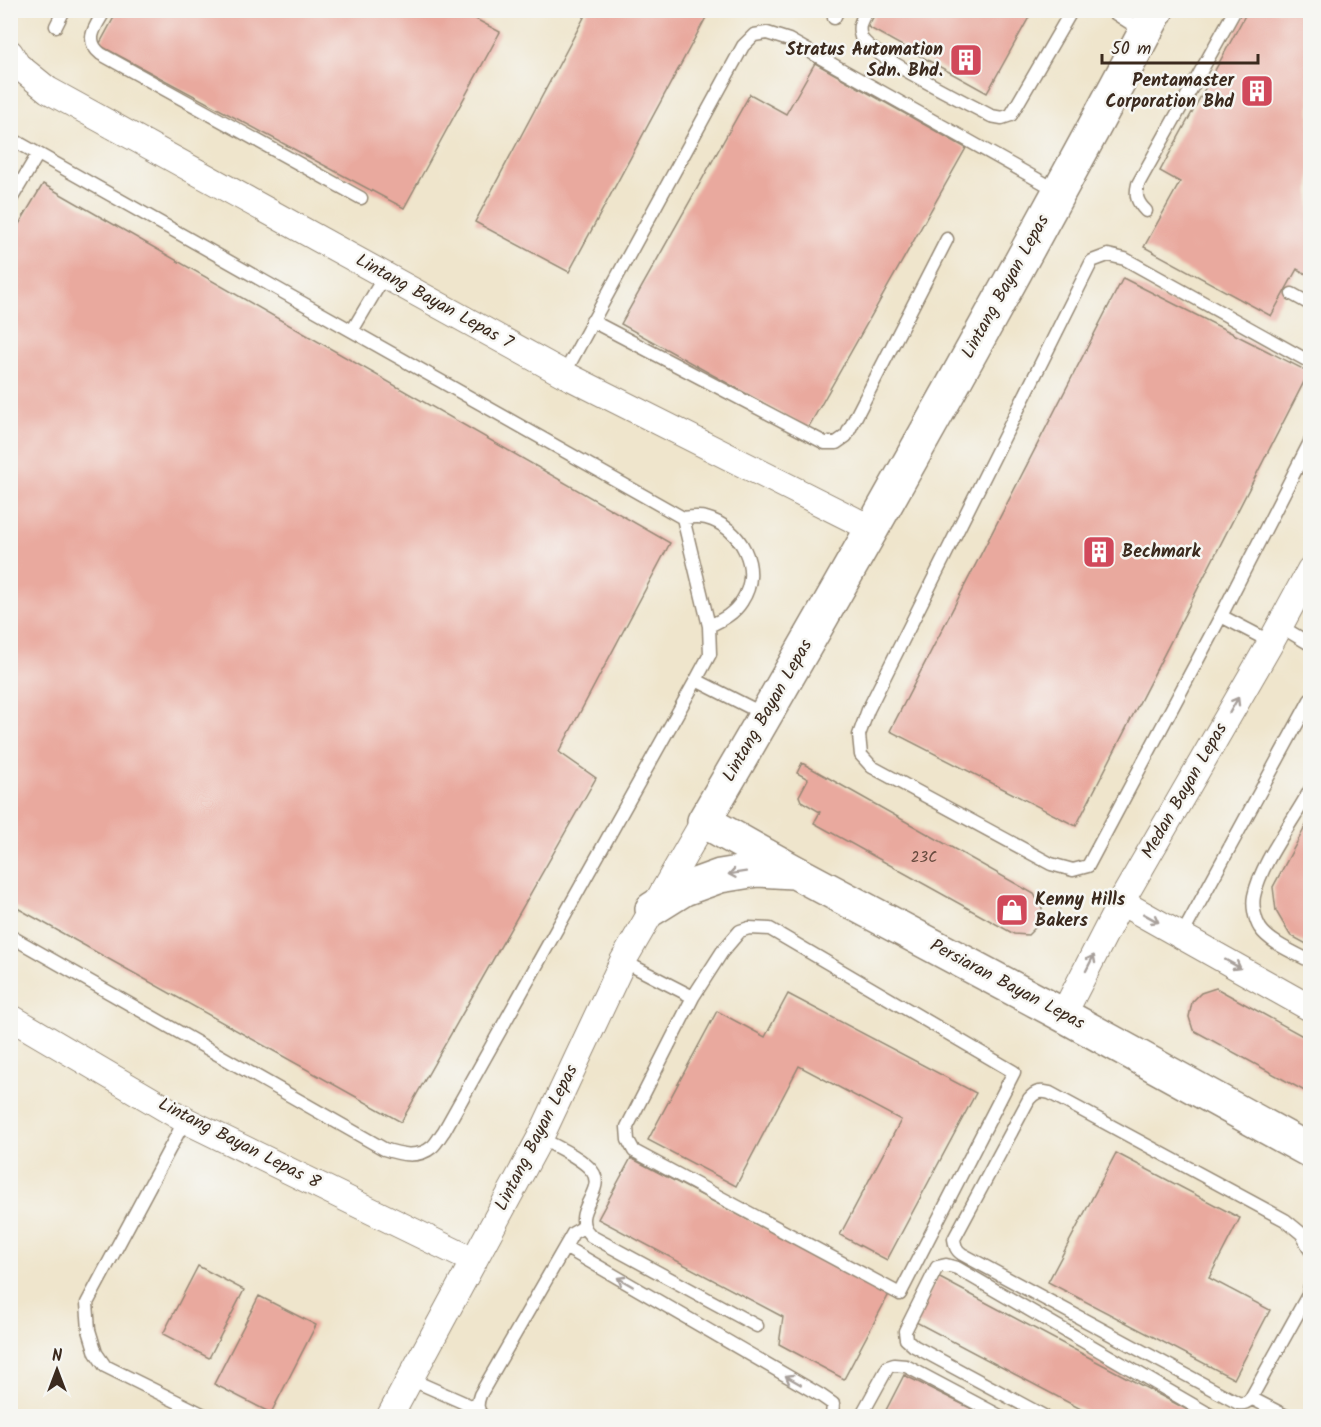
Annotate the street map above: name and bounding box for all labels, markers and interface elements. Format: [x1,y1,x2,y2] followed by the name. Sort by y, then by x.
[1102,27,1258,65] scale bar
[1111,35,1151,64] text: 50 m
[786,36,943,86] place label: Stratus Automation Sdn. Bhd.
[948,42,984,78] building icon: Stratus Automation Sdn. Bhd.
[1106,67,1235,117] place label: Pentamaster Corporation Bhd
[1239,73,1275,109] building icon: Pentamaster Corporation Bhd
[954,209,1058,364] street label: Lintang Bayan Lepas
[350,247,519,358] street label: Lintang Bayan Lepas 7
[1081,534,1117,570] building icon: Bechmark
[1122,538,1201,567] place label: Bechmark
[715,634,821,788] street label: Lintang Bayan Lepas
[1228,697,1240,714] one-way arrow
[1134,717,1236,864] street label: Medan Bayan Lepas
[911,846,937,870] house number: 23C
[727,868,747,879] one-way arrow
[1035,886,1126,936] place label: Kenny Hills Bakers
[994,892,1030,928] shop icon: Kenny Hills Bakers
[1143,913,1160,925] one-way arrow
[924,932,1090,1038] street label: Persiaran Bayan Lepas
[1085,954,1096,972] one-way arrow
[1223,959,1241,970] one-way arrow
[488,1060,587,1216] street label: Lintang Bayan Lepas
[153,1090,325,1198] street label: Lintang Bayan Lepas 8
[617,1276,634,1288] one-way arrow
[27,1340,87,1400] north arrow
[52,1344,62,1369] text: N
[785,1374,802,1386] one-way arrow

